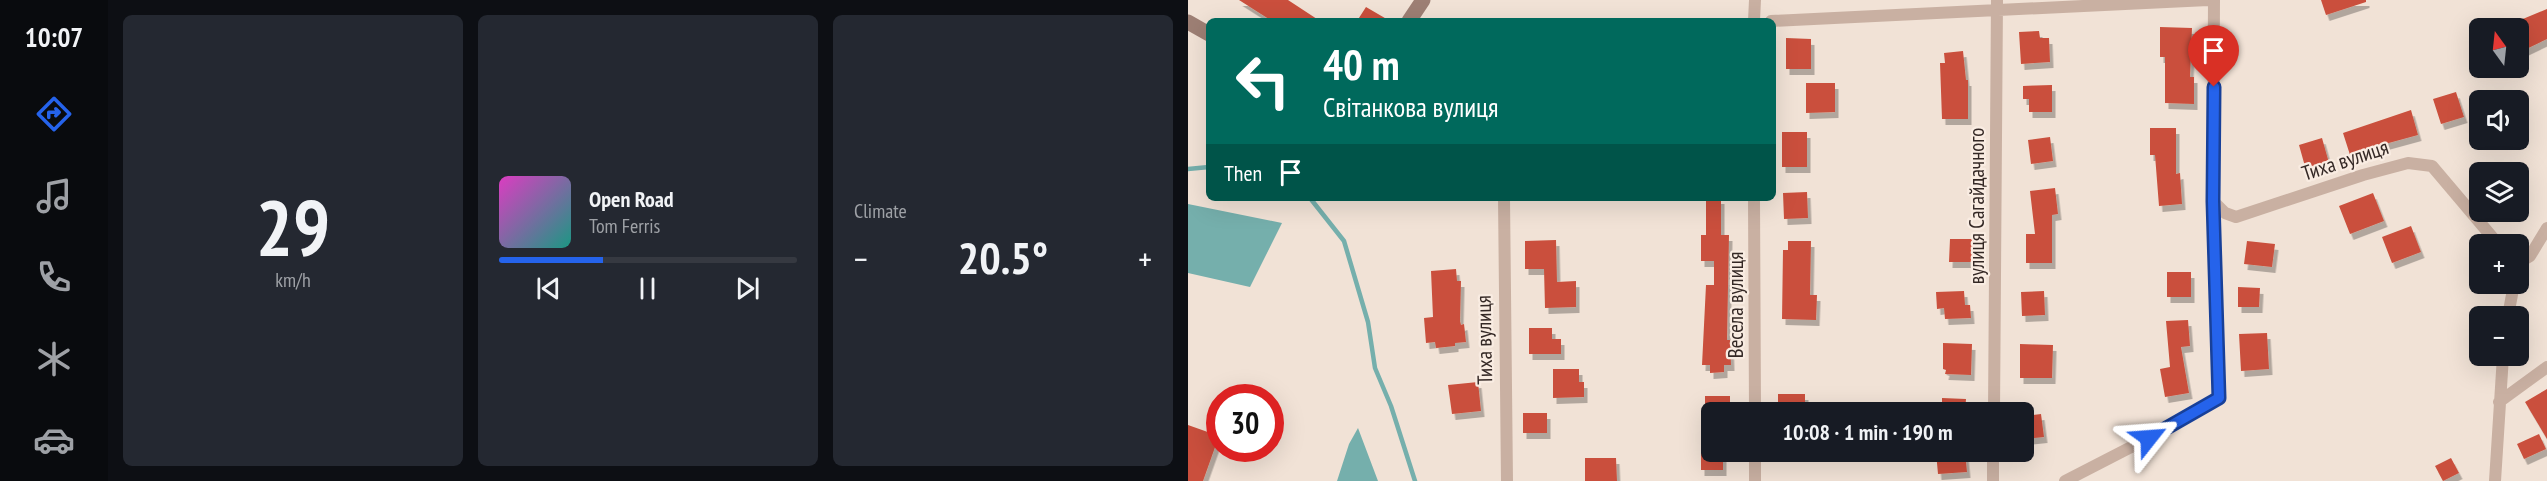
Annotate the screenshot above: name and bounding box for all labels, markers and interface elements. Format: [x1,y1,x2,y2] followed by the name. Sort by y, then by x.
[2469,18,2529,78] north arrow
[2469,18,2529,366] map controls
[25,20,83,54] text: 10:07
[2188,25,2239,87] pin
[2197,34,2230,67] icon: arrive
[1323,37,1400,92] text: 40 m
[1224,42,1302,120] icon: left
[1323,90,1498,124] text: Світанкова вулиця
[2469,90,2529,150] button: sound
[33,93,75,135] icon: directions
[1963,128,1990,284] street label: вулиця Сагайдачного
[2298,133,2392,187] street label: Тиха вулиця
[1274,156,1307,189] icon: arrive
[1224,159,1262,187] text: Then
[2469,162,2529,222] button: layers
[33,175,75,217] icon: music
[256,177,330,278] text: 29
[589,185,674,213] text: Open Road
[854,198,907,224] text: Climate
[589,213,660,239] text: Tom Ferris
[958,228,1048,286] text: 20.5°
[2469,234,2529,294] button: +
[854,237,868,280] text: −
[1138,237,1152,280] text: +
[1722,252,1749,358] street label: Весела вулиця
[33,256,75,298] icon: phone
[275,267,311,293] text: km/h
[532,272,565,305] icon: previous
[631,272,664,305] icon: pause
[731,272,764,305] icon: next
[1470,295,1498,385] street label: Тиха вулиця
[2469,306,2529,366] button: −
[33,338,75,380] icon: climate
[1206,384,1284,462] speed limit sign: 30
[2117,406,2181,470] position arrow
[1782,418,1953,446] text: 10:08 · 1 min · 190 m
[33,419,75,461] icon: car

